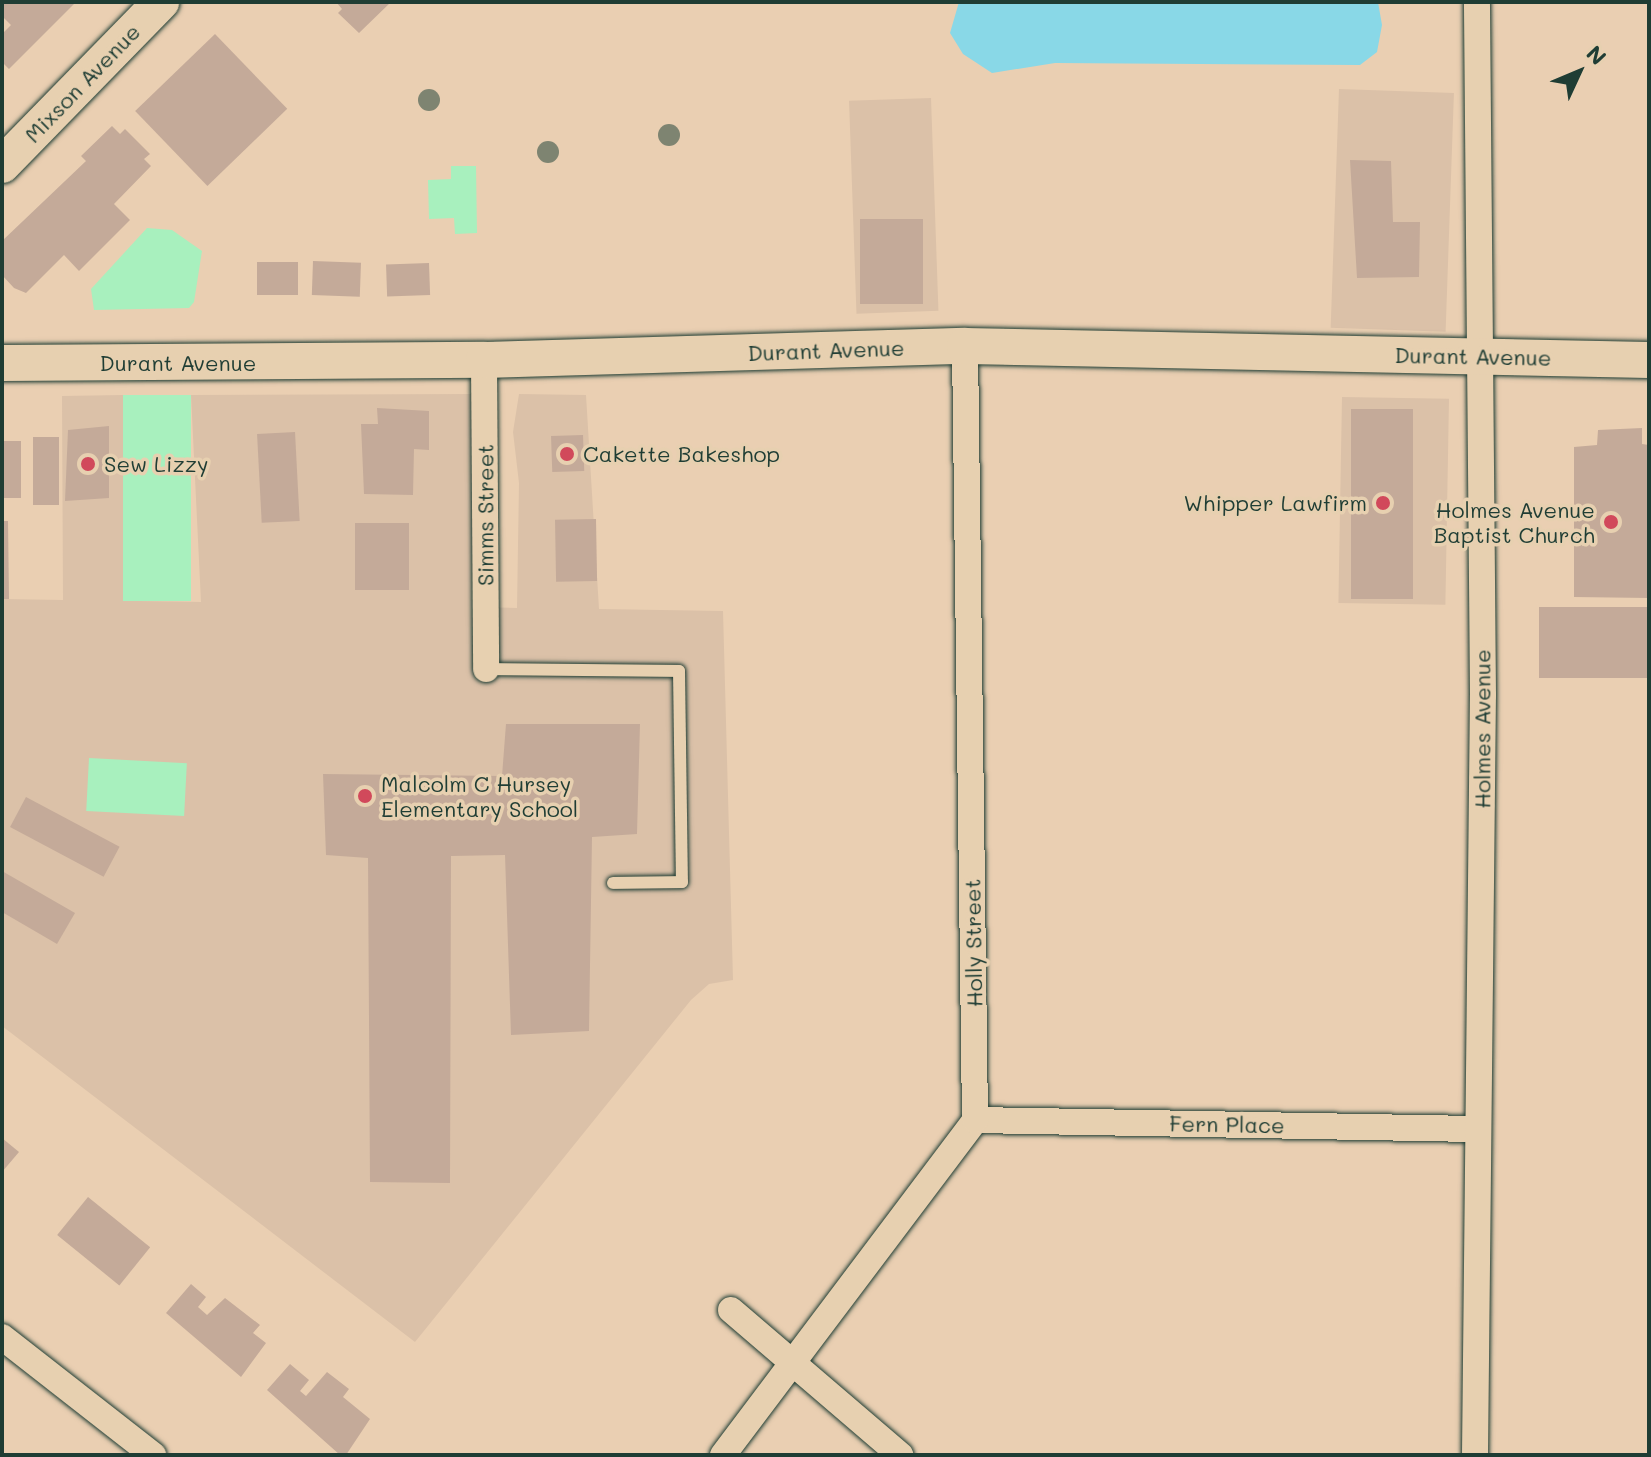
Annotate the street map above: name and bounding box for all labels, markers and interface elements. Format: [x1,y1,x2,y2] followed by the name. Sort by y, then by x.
[19,18,145,148] street label: Mixson Avenue
[1539,32,1619,112] north arrow
[1580,39,1613,71] text: N
[747,334,905,366] street label: Durant Avenue
[1394,341,1552,371] street label: Durant Avenue
[100,350,256,376] street label: Durant Avenue
[583,441,780,467] place label: Cakette Bakeshop
[472,444,498,586] street label: Simms Street
[558,445,576,463] marker: Cakette Bakeshop
[104,451,208,477] place label: Sew Lizzy
[79,455,97,473] marker: Sew Lizzy
[1183,490,1367,516] place label: Whipper Lawfirm
[1374,494,1392,512] marker: Whipper Lawfirm
[1434,496,1595,548] place label: Holmes Avenue Baptist Church
[1602,513,1620,531] marker: Holmes Avenue Baptist Church
[1469,649,1495,809] street label: Holmes Avenue
[381,770,578,822] place label: Malcolm C Hursey Elementary School
[356,787,374,805] marker: Malcolm C Hursey Elementary School
[959,879,987,1007] street label: Holly Street
[1169,1110,1285,1138] street label: Fern Place

